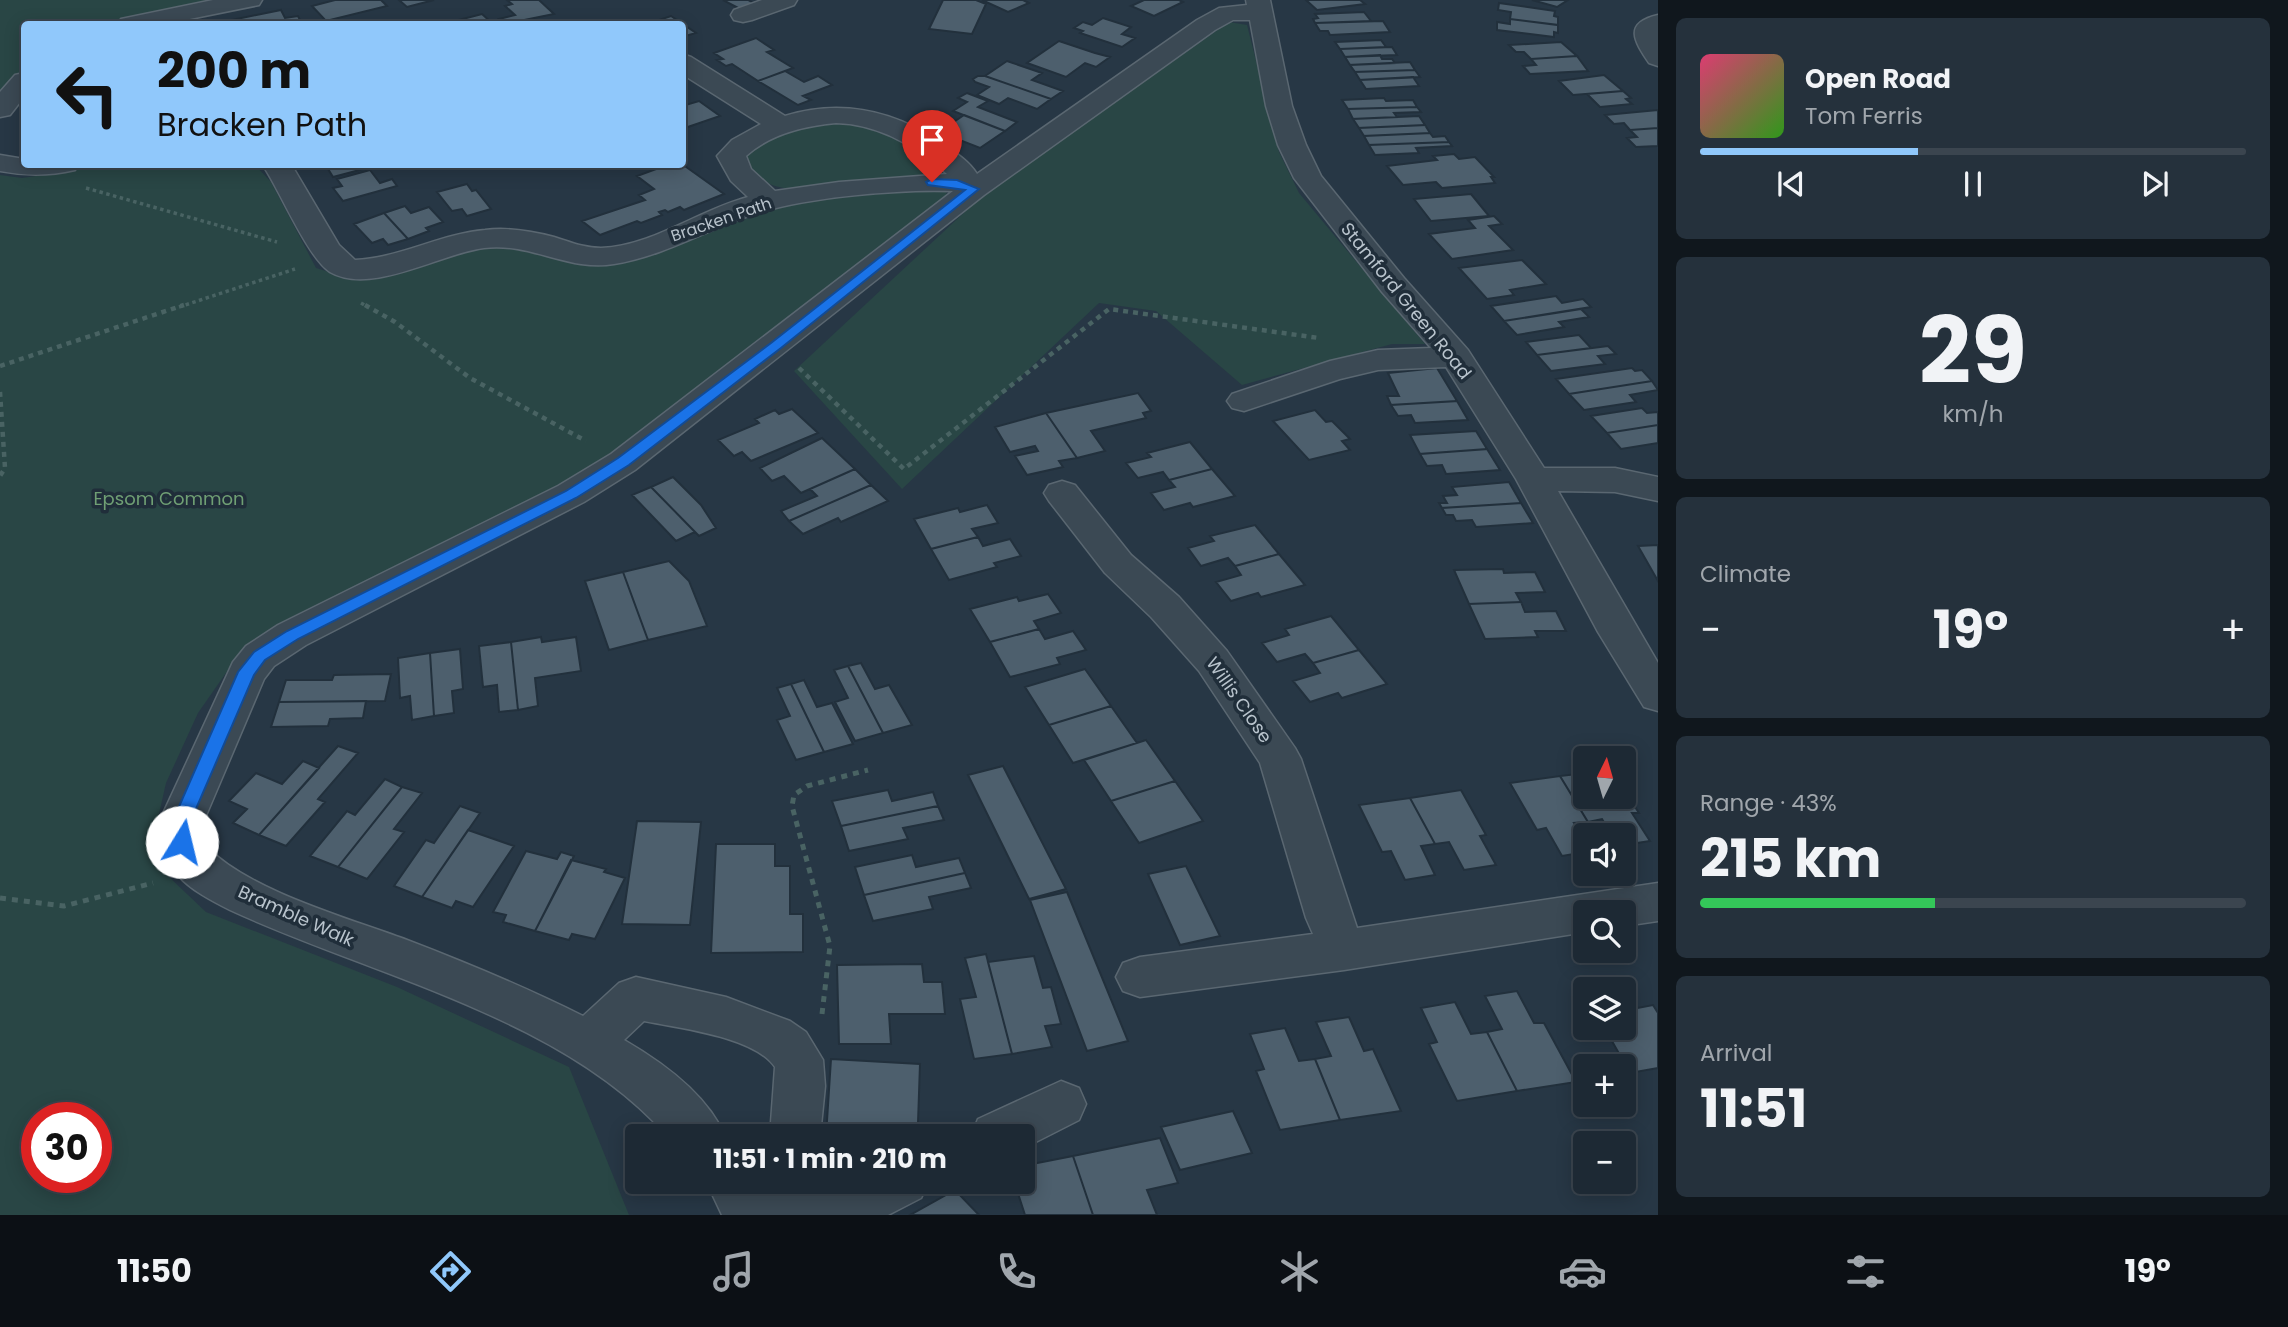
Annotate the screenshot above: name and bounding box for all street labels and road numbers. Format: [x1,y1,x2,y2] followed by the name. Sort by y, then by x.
[668,191,775,247] street label: Bracken Path
[1335,217,1478,384] street label: Stamford Green Road
[1201,652,1278,748] street label: Willis Close
[234,879,359,953] street label: Bramble Walk

